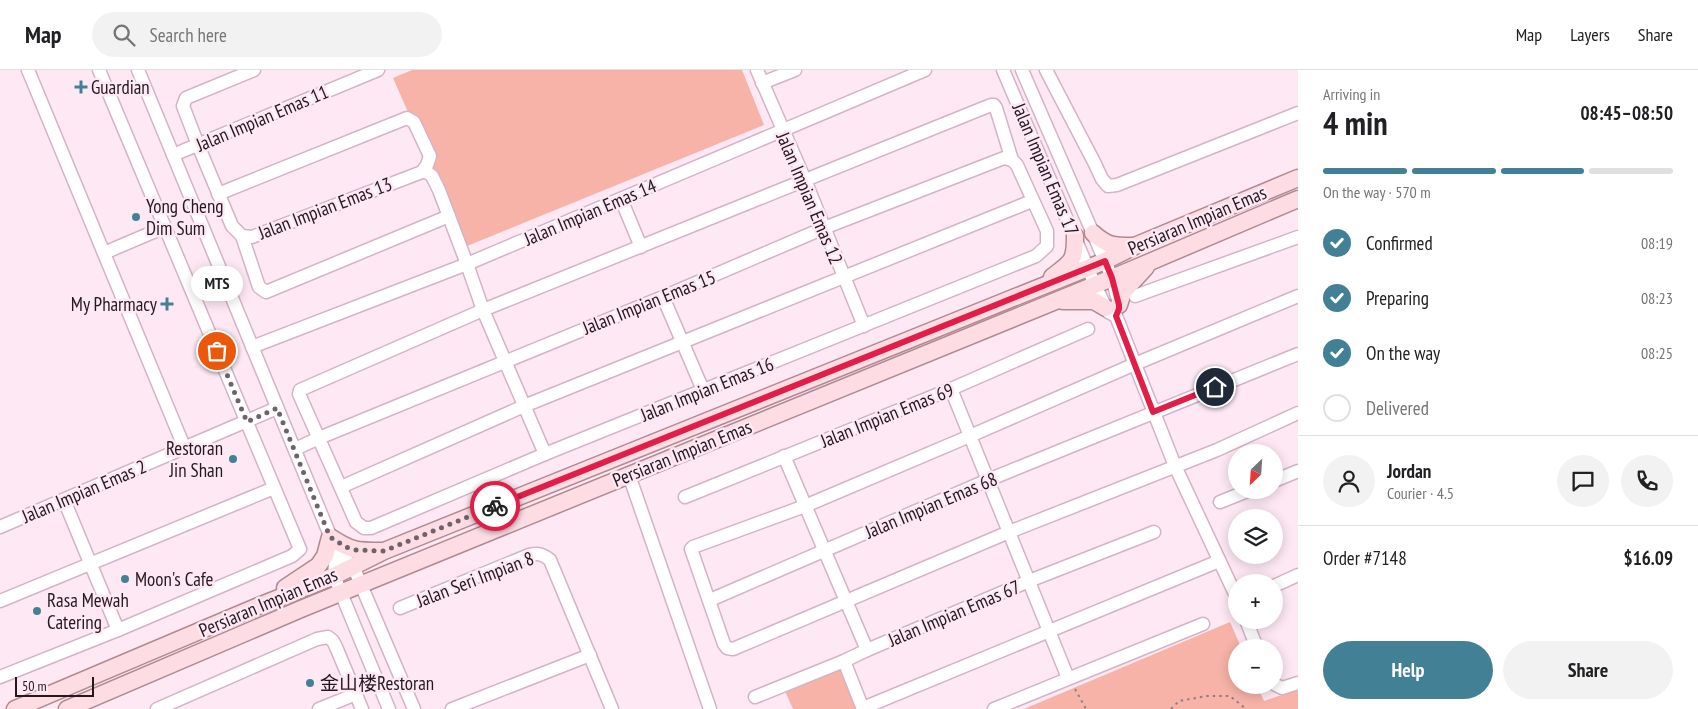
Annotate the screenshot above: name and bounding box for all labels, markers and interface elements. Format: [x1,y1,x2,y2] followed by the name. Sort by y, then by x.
[92,12,442,57] search box
[25,19,62,50] text: Map
[110,21,138,49] icon: search
[150,23,227,47] text: Search here
[1516,23,1542,46] text: Map
[1570,23,1610,46] text: Layers
[1638,23,1673,46] text: Share
[91,75,150,99] place label: Guardian
[191,79,332,157] street label: Jalan Impian Emas 11
[75,81,87,93] marker: Guardian
[1323,84,1380,104] text: Arriving in
[1007,98,1085,239] street label: Jalan Impian Emas 17
[1580,101,1673,125] text: 08:45–08:50
[1323,102,1388,144] text: 4 min
[771,127,849,268] street label: Jalan Impian Emas 12
[254,171,395,245] street label: Jalan Impian Emas 13
[519,173,660,251] street label: Jalan Impian Emas 14
[1124,180,1270,260] street label: Persiaran Impian Emas
[1323,182,1431,202] text: On the way · 570 m
[146,194,224,240] place label: Yong Cheng Dim Sum
[130,211,142,223] marker: Yong Cheng Dim Sum
[1323,229,1351,257] icon: check
[1366,231,1433,255] text: Confirmed
[1641,233,1673,253] text: 08:19
[578,264,719,340] street label: Jalan Impian Emas 15
[191,266,243,301] callout: MTS
[204,273,230,293] text: MTS
[1323,284,1351,312] icon: check
[1366,286,1429,310] text: Preparing
[1641,288,1673,308] text: 08:23
[71,292,158,316] place label: My Pharmacy
[161,298,173,310] marker: My Pharmacy
[196,330,238,372] pin
[203,337,231,365] icon: bag
[1323,339,1351,367] icon: check
[1366,341,1440,365] text: On the way
[1641,343,1673,363] text: 08:25
[636,351,777,427] street label: Jalan Impian Emas 16
[1194,366,1236,408] pin
[1201,373,1229,401] icon: home
[816,377,957,453] street label: Jalan Impian Emas 69
[1366,396,1429,420] text: Delivered
[609,414,755,492] street label: Persiaran Impian Emas
[166,436,223,482] place label: Restoran Jin Shan
[1228,444,1282,499] north arrow
[1228,444,1283,694] map controls
[227,453,239,465] marker: Restoran Jin Shan
[17,454,150,528] street label: Jalan Impian Emas 2
[1323,455,1375,507] button: person
[1557,455,1609,507] button: chat
[1621,455,1673,507] button: phone
[1387,459,1431,483] text: Jordan
[860,466,1001,544] street label: Jalan Impian Emas 68
[470,481,520,531] courier
[1387,483,1454,503] text: Courier · 4.5
[481,492,509,520] icon: bike
[1228,509,1283,564] button: layers
[412,546,537,613] street label: Jalan Seri Impian 8
[1323,546,1407,570] text: Order #7148
[1624,546,1673,570] text: $16.09
[195,562,341,642] street label: Persiaran Impian Emas
[135,567,214,591] place label: Moon's Cafe
[119,573,131,585] marker: Moon's Cafe
[883,574,1024,652] street label: Jalan Impian Emas 67
[1228,574,1283,629] button: +
[47,588,129,634] place label: Rasa Mewah Catering
[31,605,43,617] marker: Rasa Mewah Catering
[1228,639,1283,694] button: −
[1323,641,1493,699] button: Help
[1503,641,1673,699] button: Share
[320,671,434,695] place label: 金山楼Restoran
[15,674,94,697] scale bar
[22,677,47,695] text: 50 m
[304,677,316,689] marker: 金山楼Restoran

